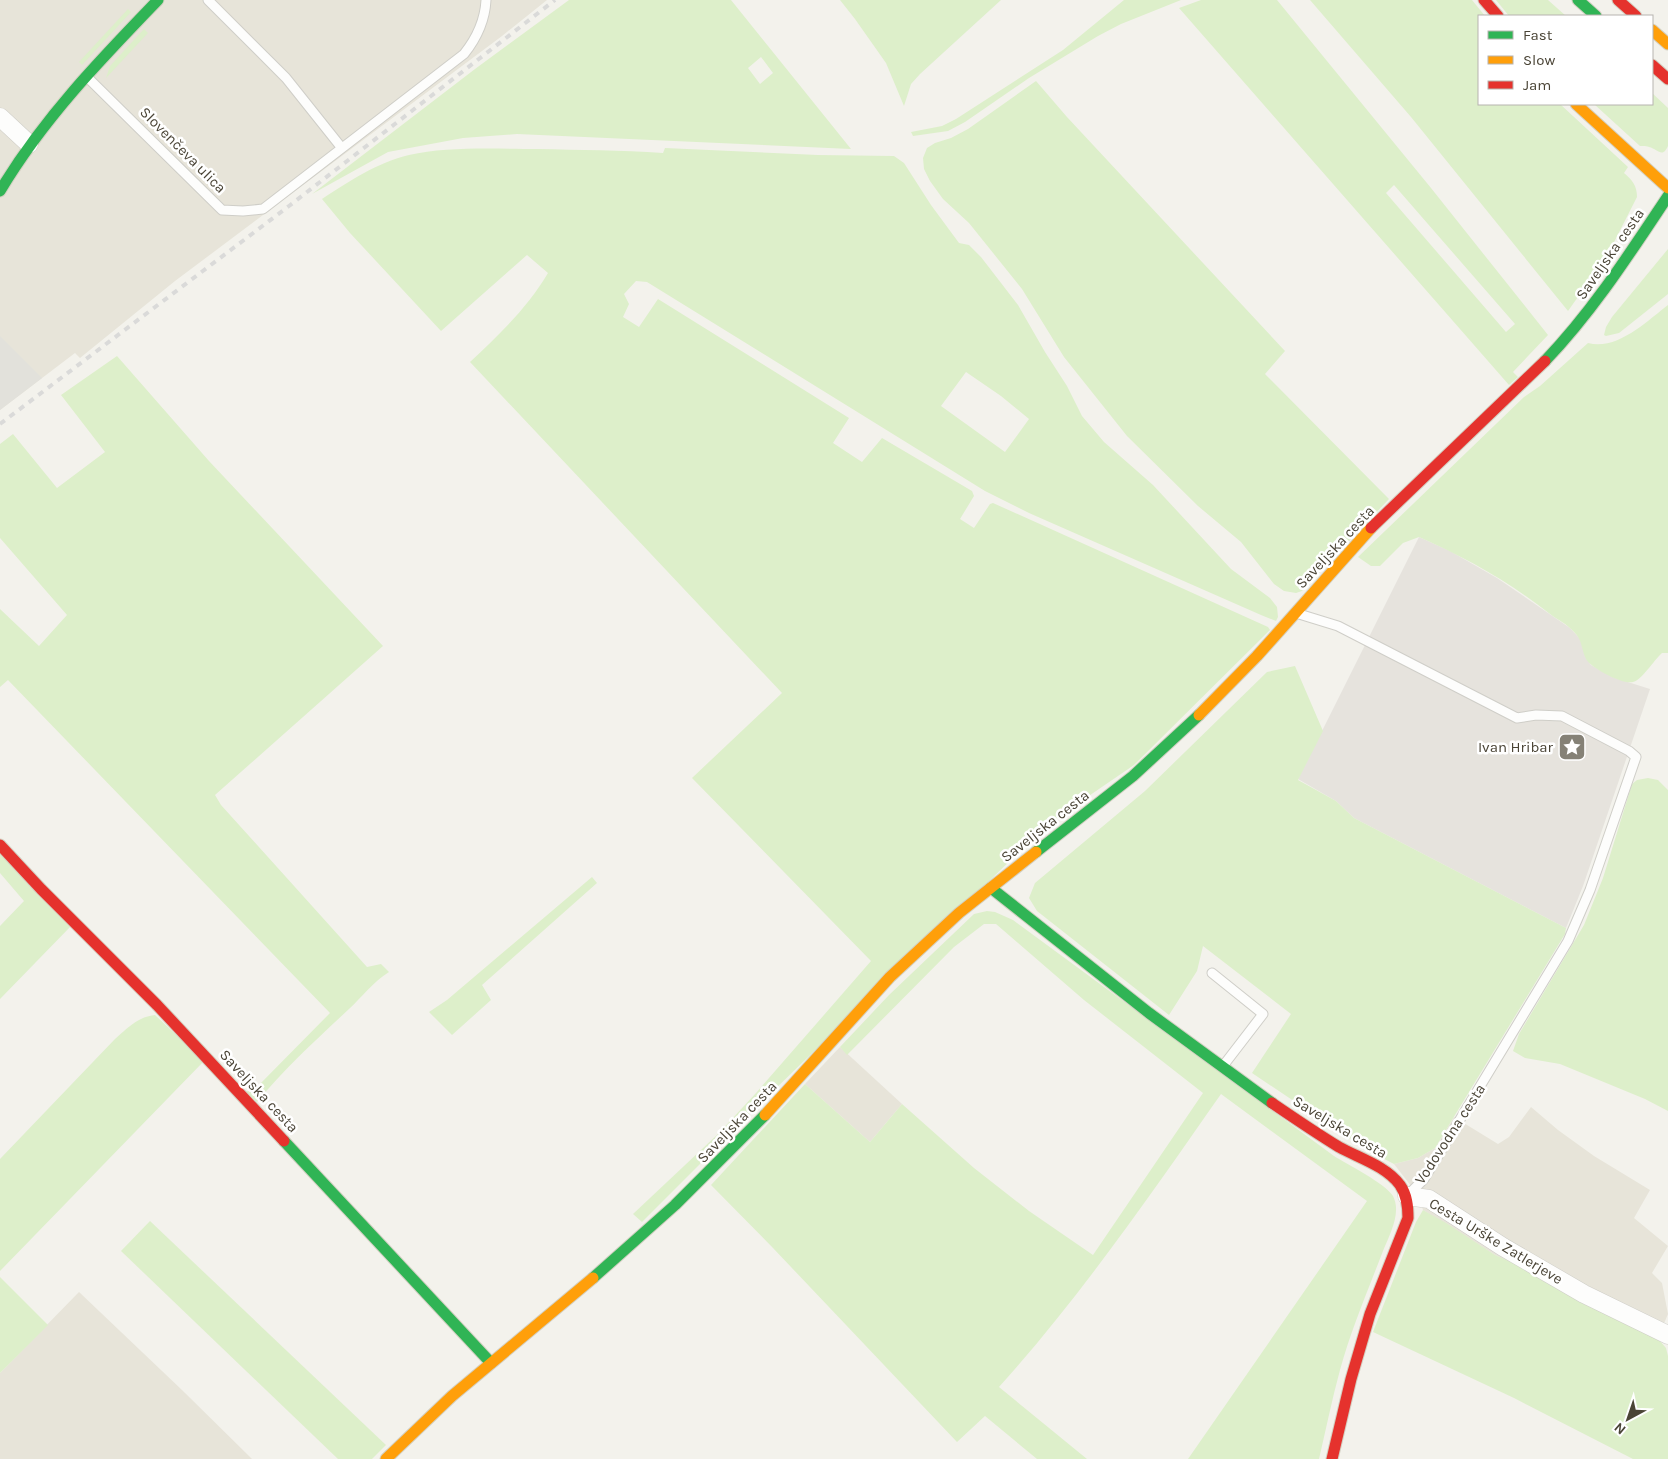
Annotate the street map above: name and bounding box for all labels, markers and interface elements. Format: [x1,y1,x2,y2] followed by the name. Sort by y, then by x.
[1478,15,1653,105] legend
[1523,26,1553,44] text: Fast
[1523,51,1555,69] text: Slow
[1523,76,1551,94] text: Jam
[136,103,230,197] street label: Slovenčeva ulica
[1572,205,1648,303] street label: Saveljska cesta
[1292,502,1378,592] street label: Saveljska cesta
[1557,732,1587,762] place icon: Ivan Hribar
[1478,738,1554,756] place label: Ivan Hribar
[997,786,1093,866] street label: Saveljska cesta
[216,1046,302,1136] street label: Saveljska cesta
[693,1077,781,1167] street label: Saveljska cesta
[1411,1080,1489,1188] street label: Vodovodna cesta
[1290,1092,1390,1162] street label: Saveljska cesta
[1426,1194,1566,1288] street label: Cesta Urške Zatlerjeve
[1603,1394,1653,1444] north arrow
[1611,1419,1629,1438] text: N

